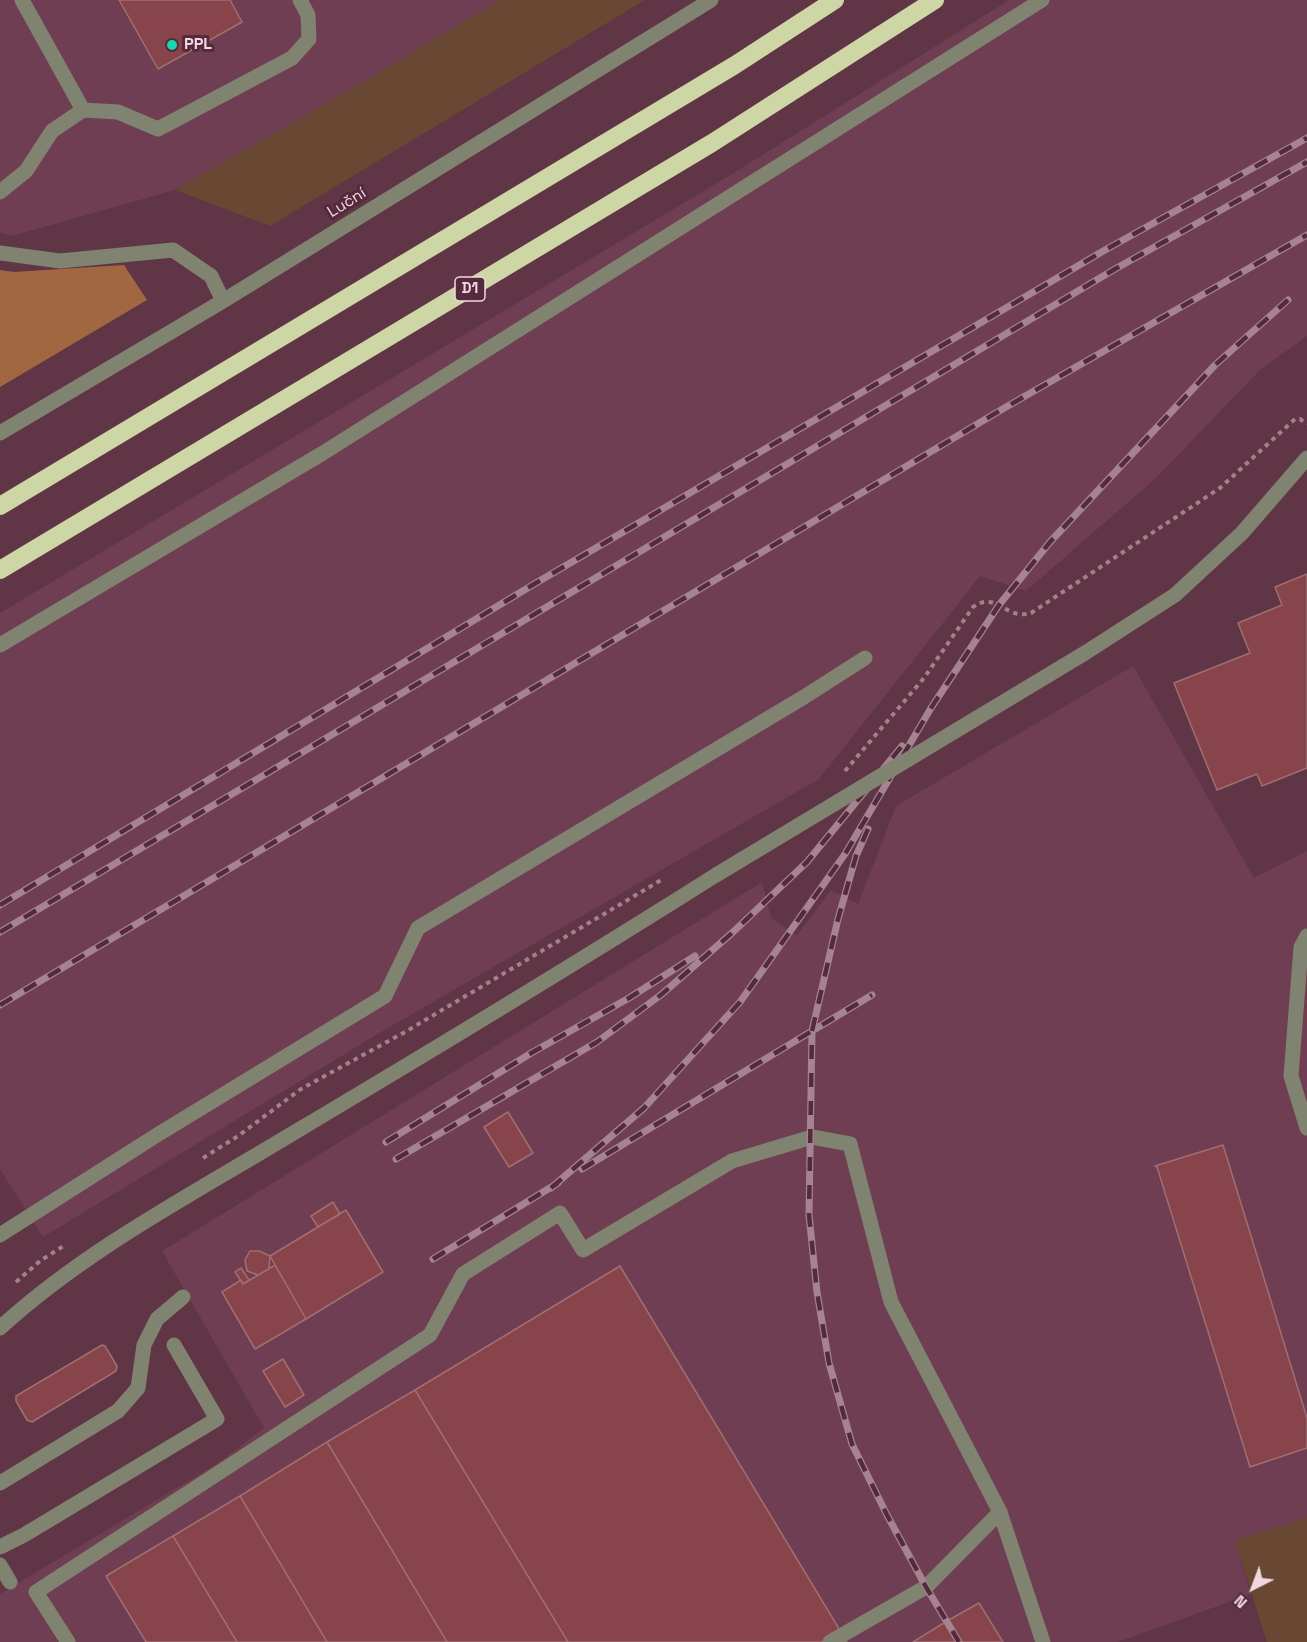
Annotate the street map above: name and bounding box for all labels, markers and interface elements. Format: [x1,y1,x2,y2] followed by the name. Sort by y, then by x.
[184,35,212,55] place label: PPL
[165,38,179,52] marker: PPL
[324,184,370,222] street label: Luční
[455,277,485,301] road number: D1
[1223,1558,1283,1618] north arrow
[1230,1590,1252,1613] text: N

